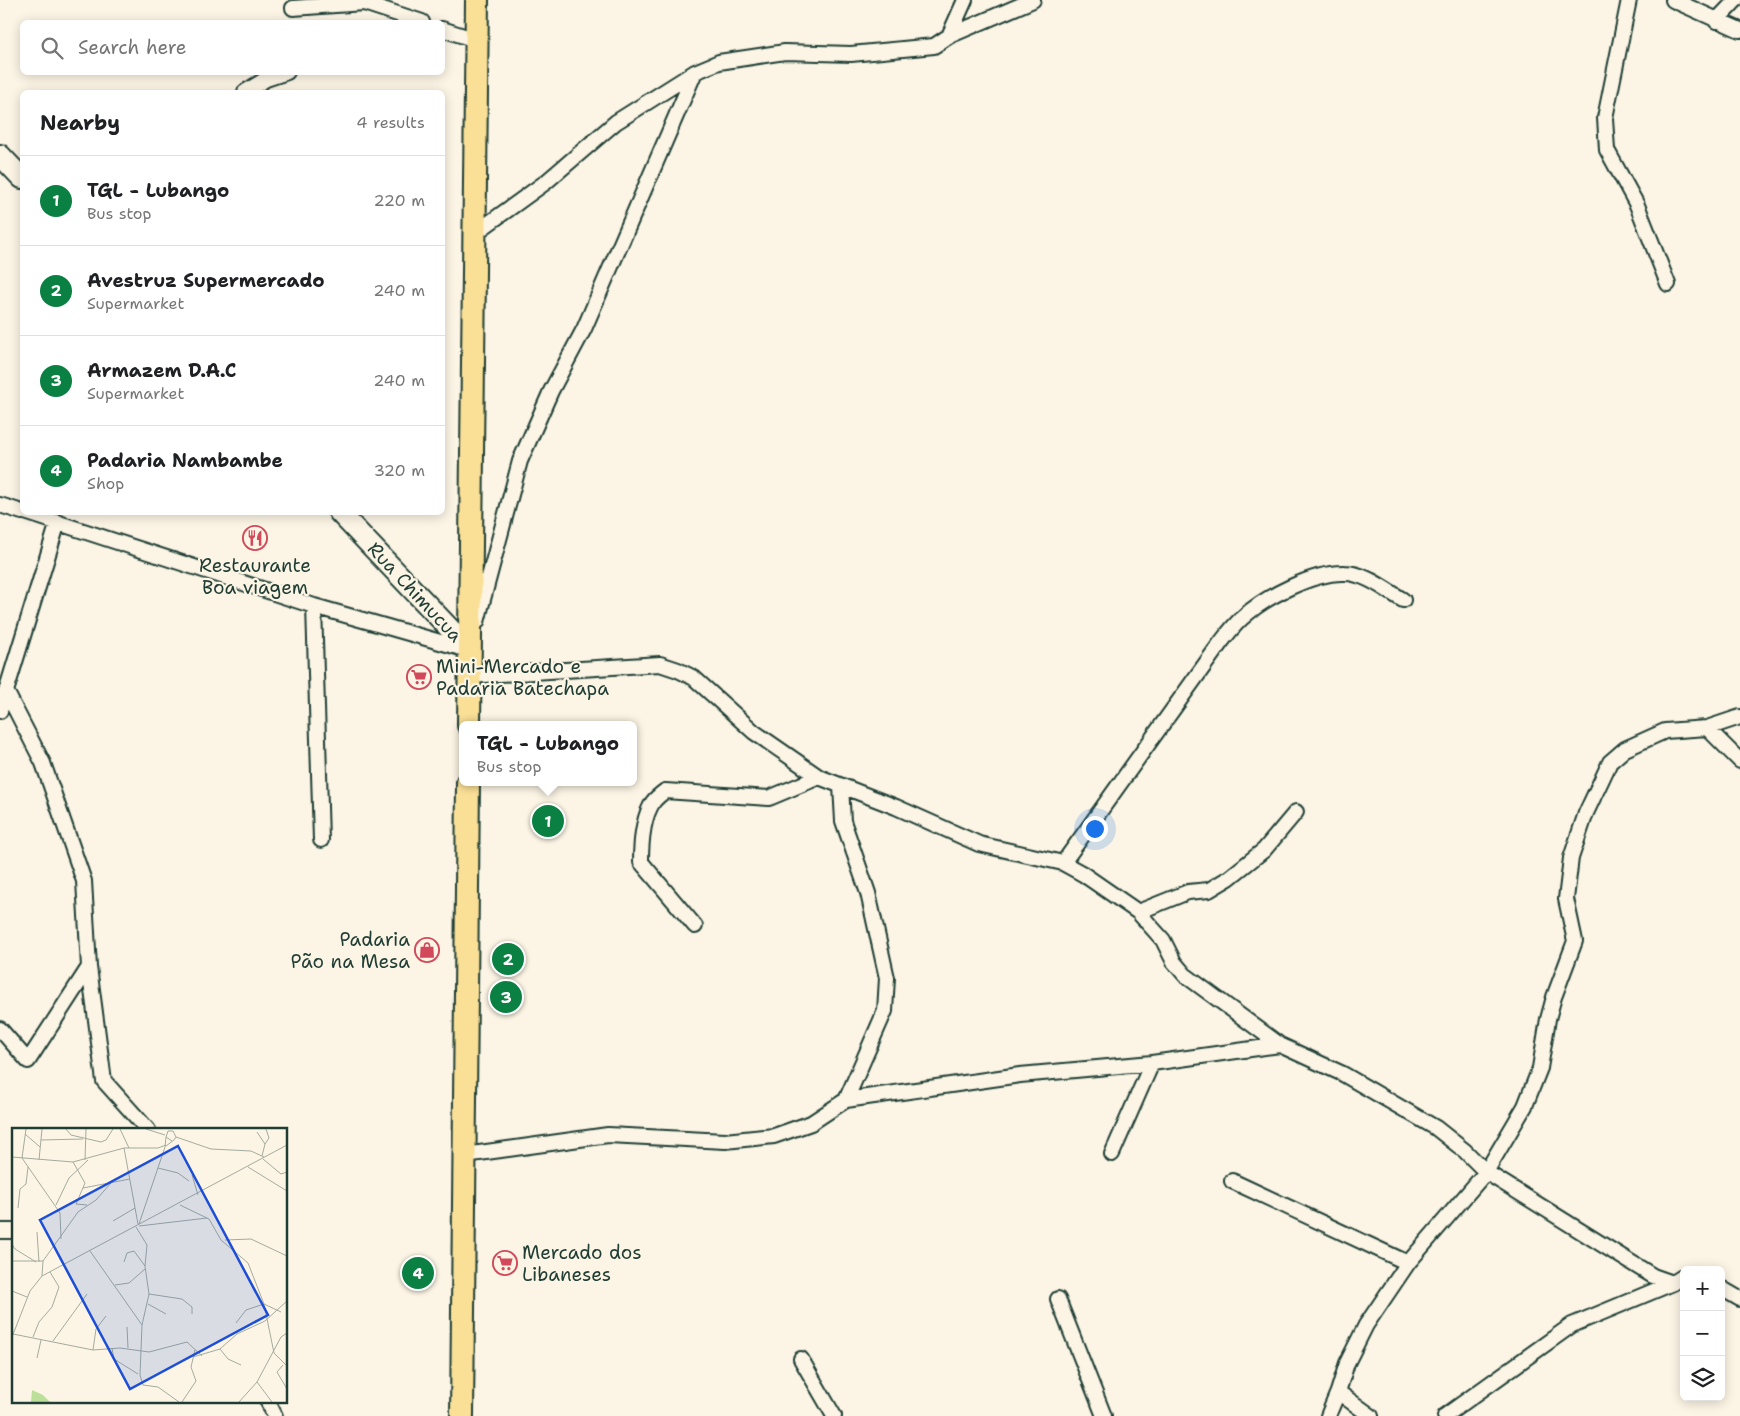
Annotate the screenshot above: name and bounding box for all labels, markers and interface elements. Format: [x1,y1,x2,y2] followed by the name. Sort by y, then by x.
[20,20,445,75] search box
[38,34,66,62] icon: search
[78,35,187,60] text: Search here
[40,109,120,137] text: Nearby
[356,112,425,133] text: 4 results
[87,178,229,203] text: TGL - Lubango
[52,190,60,211] text: 1
[373,190,425,211] text: 220 m
[87,203,152,224] text: Bus stop
[87,268,325,293] text: Avestruz Supermercado
[50,280,62,301] text: 2
[373,280,425,301] text: 240 m
[87,293,184,314] text: Supermarket
[87,358,236,383] text: Armazem D.A.C
[50,370,62,391] text: 3
[373,370,425,391] text: 240 m
[87,383,184,404] text: Supermarket
[87,448,283,473] text: Padaria Nambambe
[50,460,62,481] text: 4
[374,460,425,481] text: 320 m
[87,473,124,494] text: Shop
[242,525,268,551] restaurant icon: Restaurante Boa viagem
[362,536,468,648] street label: Rua Chimucua
[199,553,311,600] place label: Restaurante Boa viagem
[436,654,609,701] place label: Mini-Mercado e Padaria Batechapa
[406,664,432,690] supermarket icon: Mini-Mercado e Padaria Batechapa
[459,721,637,786] popup
[477,731,619,756] text: TGL - Lubango
[477,756,541,777] text: Bus stop
[532,802,564,840] pin: 1
[1082,816,1108,842] your location
[290,927,410,974] place label: Padaria Pão na Mesa
[414,937,440,963] shop icon: Padaria Pão na Mesa
[492,940,524,978] pin: 2
[490,978,522,1016] pin: 3
[12,1128,288,1404] inset map
[522,1240,642,1287] place label: Mercado dos Libaneses
[492,1250,518,1276] supermarket icon: Mercado dos Libaneses
[402,1254,434,1292] pin: 4
[1680,1266,1725,1401] map controls
[1680,1266,1725,1311] button: +
[1680,1311,1725,1356] button: −
[1680,1356,1725,1401] button: layers

